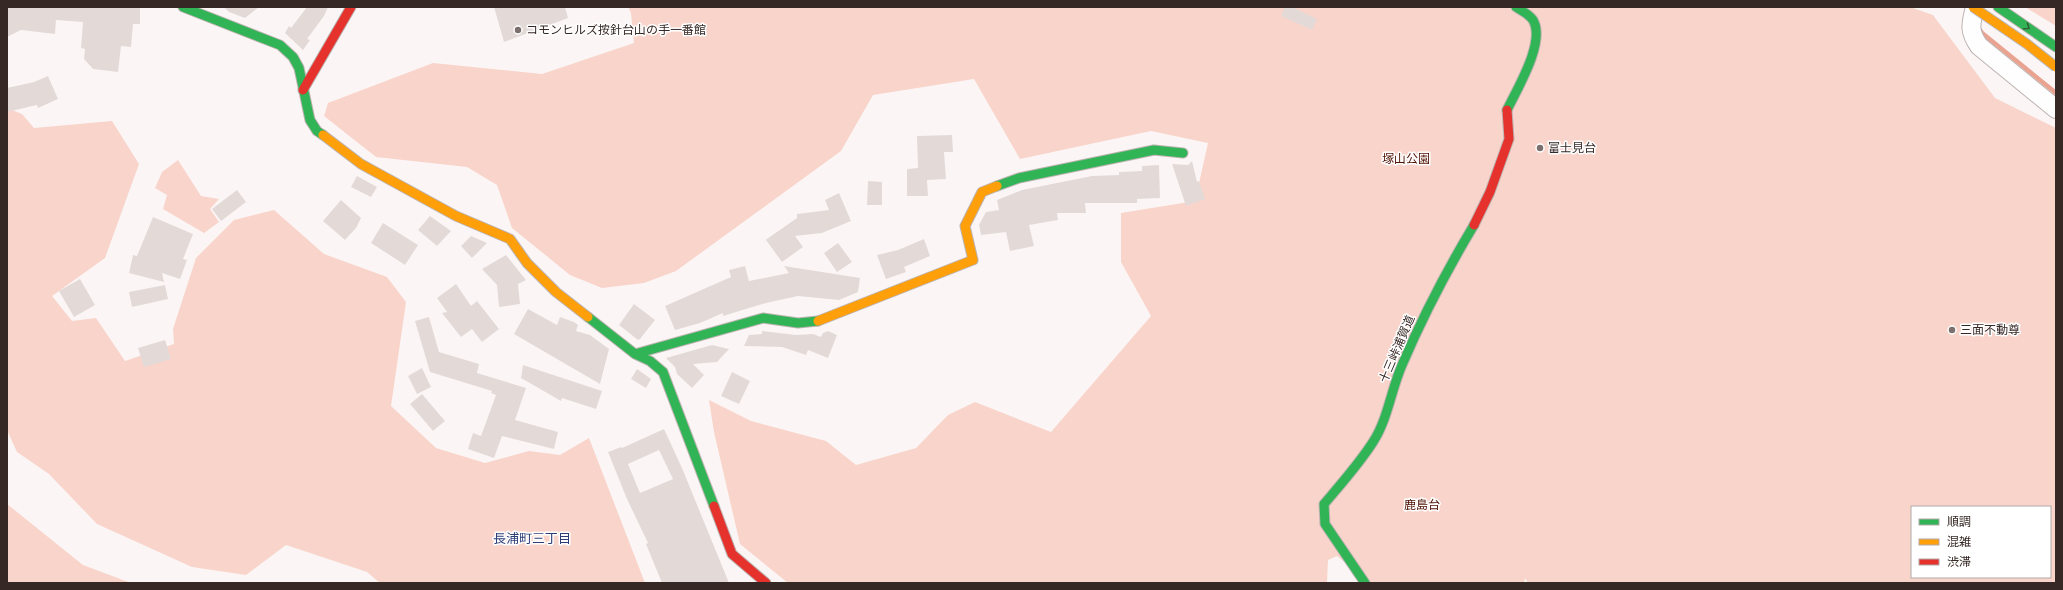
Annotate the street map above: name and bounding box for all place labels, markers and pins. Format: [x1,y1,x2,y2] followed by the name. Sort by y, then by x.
[526,22,706,38] place label: コモンヒルズ按針台山の手一番館
[513,25,523,35] marker: コモンヒルズ按針台山の手一番館
[1548,140,1596,156] place label: 富士見台
[1535,143,1545,153] marker: 富士見台
[1960,322,2020,338] place label: 三面不動尊
[1947,325,1957,335] marker: 三面不動尊

